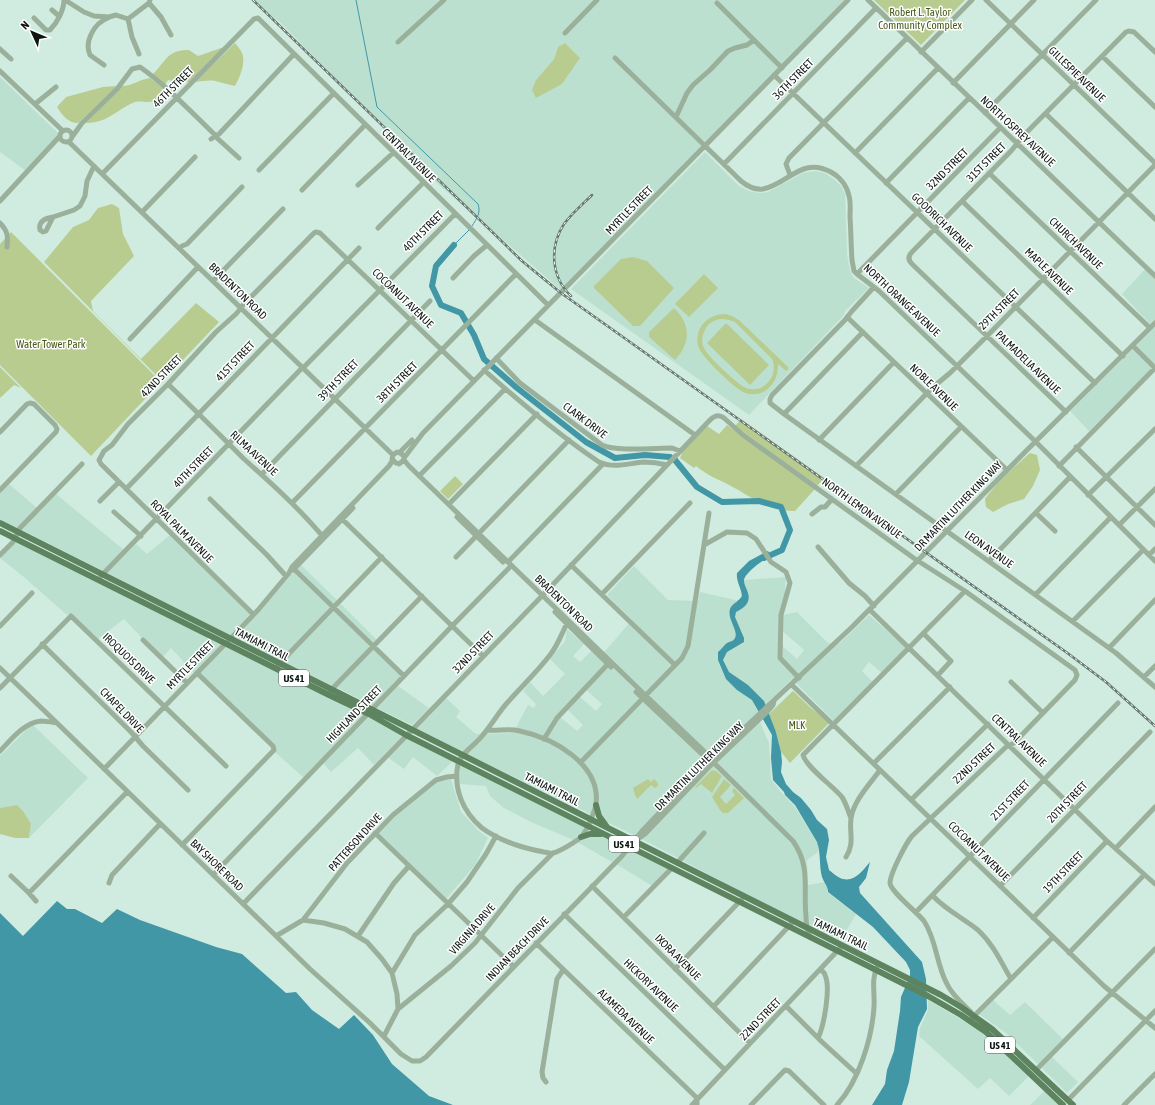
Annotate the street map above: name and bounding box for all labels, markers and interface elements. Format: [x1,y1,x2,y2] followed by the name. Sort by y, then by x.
[878,6,962,31] park label: Robert L. Taylor Community Complex
[12,12,52,52] north arrow
[18,19,31,32] text: N
[1046,44,1108,104] street label: GILLESPIE AVENUE
[770,56,816,102] street label: 36TH STREET
[150,64,196,110] street label: 46TH STREET
[978,94,1058,169] street label: NORTH OSPREY AVENUE
[380,126,438,184] street label: CENTRAL AVENUE
[964,140,1008,184] street label: 31ST STREET
[924,146,970,192] street label: 32ND STREET
[603,183,655,237] street label: MYRTLE STREET
[909,190,975,254] street label: GOODRICH AVENUE
[400,208,446,254] street label: 40TH STREET
[1047,215,1105,271] street label: CHURCH AVENUE
[1023,245,1076,297] street label: MAPLE AVENUE
[207,260,269,322] street label: BRADENTON ROAD
[861,262,943,339] street label: NORTH ORANGE AVENUE
[370,266,436,330] street label: COCOANUT AVENUE
[976,286,1022,332] street label: 29TH STREET
[993,328,1063,396] street label: PALMADELIA AVENUE
[16,338,86,350] park label: Water Tower Park
[213,339,257,383] street label: 41ST STREET
[138,352,184,399] street label: 42ND STREET
[316,357,361,403] street label: 39TH STREET
[374,359,420,405] street label: 38TH STREET
[908,361,961,413] street label: NOBLE AVENUE
[561,400,609,440] street label: CLARK DRIVE
[228,428,280,478] street label: RILMA AVENUE
[171,444,216,490] street label: 40TH STREET
[912,459,1004,553] street label: DR MARTIN LUTHER KING WAY
[820,475,904,541] street label: NORTH LEMON AVENUE
[148,497,216,565] street label: ROYAL PALM AVENUE
[963,528,1016,570] street label: LEON AVENUE
[533,572,595,634] street label: BRADENTON ROAD
[233,625,292,663] street label: TAMIAMI TRAIL
[450,628,496,675] street label: 32ND STREET
[101,630,158,686] street label: IROQUOIS DRIVE
[164,638,216,692] street label: MYRTLE STREET
[279,670,309,686] road number: US 41
[324,683,384,745] street label: HIGHLAND STREET
[98,685,146,735] street label: CHAPEL DRIVE
[989,711,1049,769] street label: CENTRAL AVENUE
[652,719,746,813] street label: DR MARTIN LUTHER KING WAY
[788,719,806,731] park label: MLK
[950,740,998,786] street label: 22ND STREET
[523,770,582,808] street label: TAMIAMI TRAIL
[988,778,1032,822] street label: 21ST STREET
[1045,779,1090,825] street label: 20TH STREET
[326,811,384,873] street label: PATTERSON DRIVE
[946,819,1012,883] street label: COCOANUT AVENUE
[609,836,639,852] road number: US 41
[188,837,246,893] street label: BAY SHORE ROAD
[1041,849,1086,895] street label: 19TH STREET
[447,901,497,957] street label: VIRGINIA DRIVE
[483,914,551,983] street label: INDIAN BEACH DRIVE
[811,915,871,953] street label: TAMIAMI TRAIL
[653,932,703,982] street label: IXORA AVENUE
[622,956,681,1014] street label: HICKORY AVENUE
[596,986,657,1046] street label: ALAMEDA AVENUE
[737,995,783,1042] street label: 22ND STREET
[985,1037,1015,1053] road number: US 41

